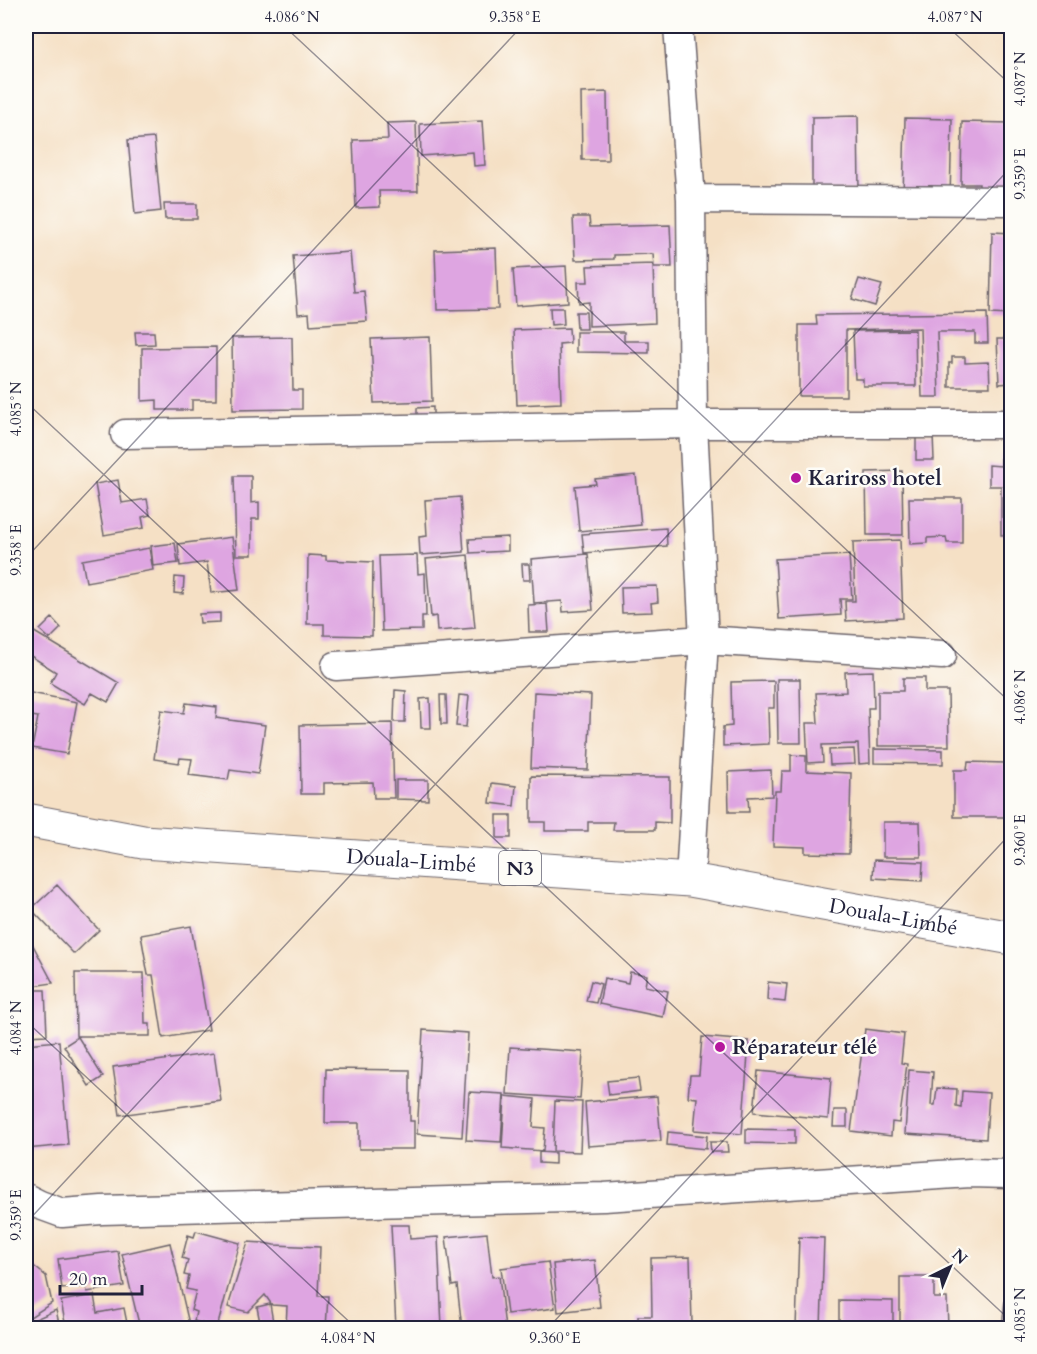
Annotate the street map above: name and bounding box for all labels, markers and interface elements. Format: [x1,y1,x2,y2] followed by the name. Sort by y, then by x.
[264,7,320,27] text: 4.086°N
[489,7,541,27] text: 9.358°E
[927,7,983,27] text: 4.087°N
[1010,51,1030,107] text: 4.087°N
[1010,148,1030,200] text: 9.359°E
[6,381,26,437] text: 4.085°N
[808,464,942,493] place label: Kariross hotel
[789,471,803,485] marker: Kariross hotel
[6,524,26,576] text: 9.358°E
[1010,669,1030,725] text: 4.086°N
[1010,814,1030,866] text: 9.360°E
[345,842,477,880] street label: Douala-Limbé
[499,851,541,885] road number: N3
[827,891,960,942] street label: Douala-Limbé
[6,1000,26,1056] text: 4.084°N
[732,1033,878,1062] place label: Réparateur télé
[713,1040,727,1054] marker: Réparateur télé
[6,1189,26,1241] text: 9.359°E
[920,1237,980,1297] north arrow
[947,1244,972,1270] text: N
[60,1258,142,1296] scale bar
[69,1267,108,1292] text: 20 m
[1010,1287,1030,1343] text: 4.085°N
[320,1328,376,1348] text: 4.084°N
[529,1328,581,1348] text: 9.360°E

